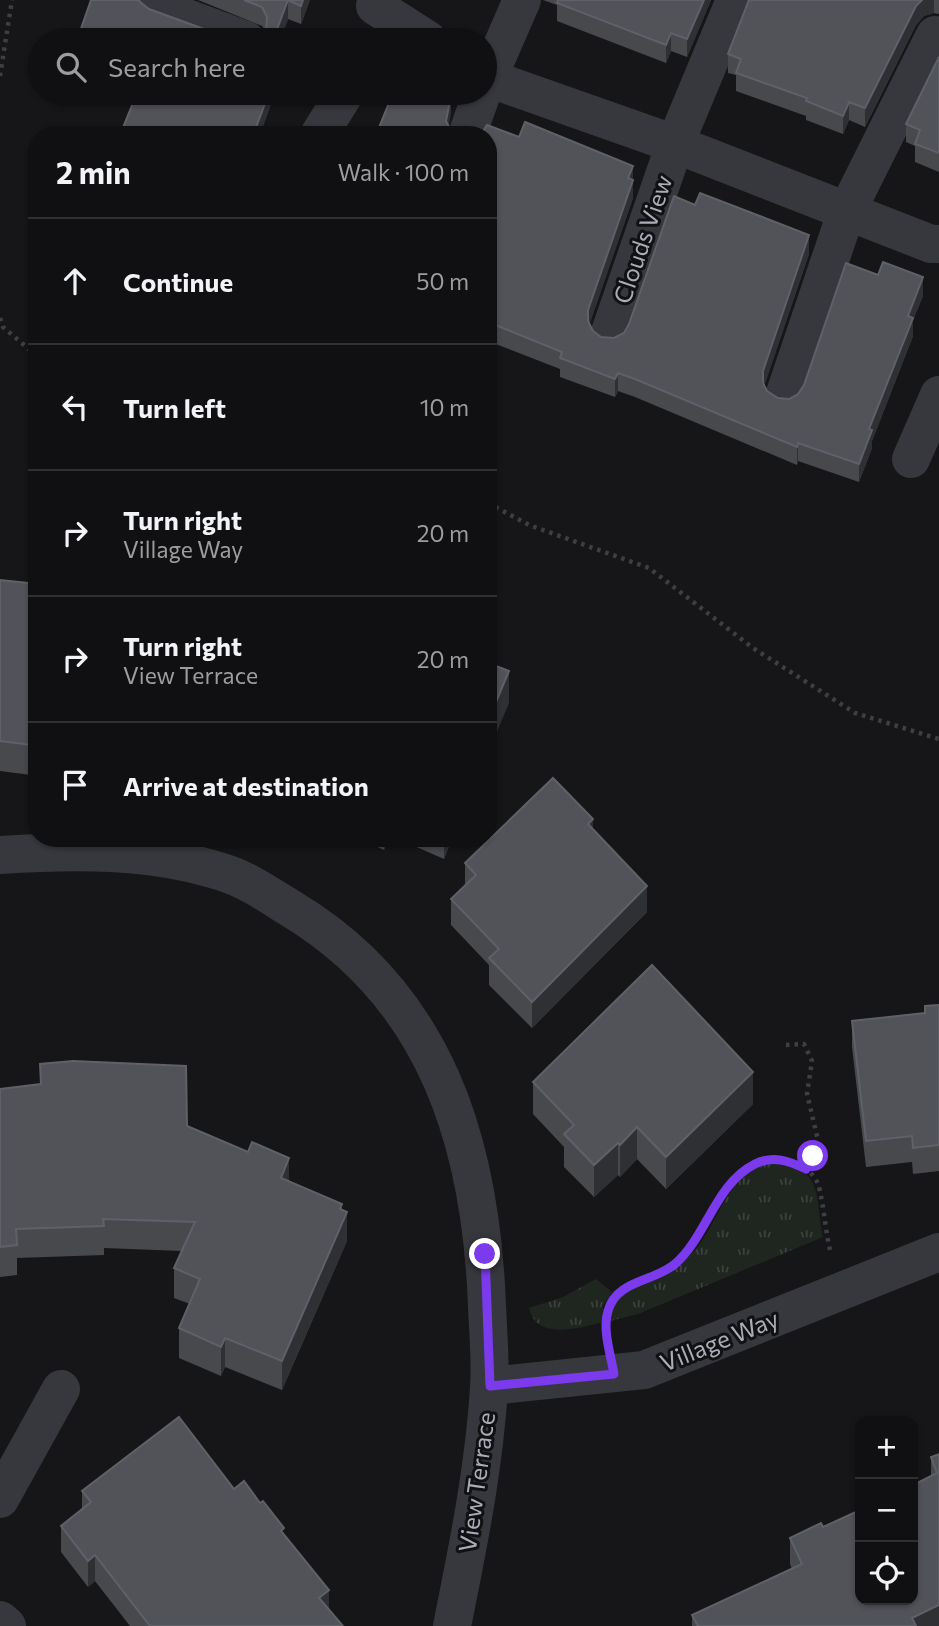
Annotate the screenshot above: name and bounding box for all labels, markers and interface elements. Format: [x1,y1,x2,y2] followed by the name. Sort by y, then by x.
[28,28,497,105] search box
[52,48,90,86] icon: search
[108,51,246,82] text: Search here
[56,153,131,190] text: 2 min
[338,158,469,186] text: Walk · 100 m
[606,171,678,307] street label: Clouds View
[56,262,94,300] icon: ahead
[123,266,233,297] text: Continue
[416,267,469,295] text: 50 m
[56,388,94,426] icon: left
[123,392,226,423] text: Turn left
[420,393,469,421] text: 10 m
[123,504,242,535] text: Turn right
[56,514,94,552] icon: right
[417,519,469,547] text: 20 m
[123,535,243,563] text: Village Way
[123,630,242,661] text: Turn right
[56,640,94,678] icon: right
[417,645,469,673] text: 20 m
[123,661,258,689] text: View Terrace
[56,766,94,804] icon: arrive
[123,770,369,801] text: Arrive at destination
[797,1140,828,1171] route start
[469,1238,500,1269] route end
[655,1303,783,1377] street label: Village Way
[452,1410,500,1554] street label: View Terrace
[855,1416,918,1605] map controls
[855,1416,918,1479] button: +
[855,1479,918,1542] button: −
[855,1542,918,1605] button: locate

